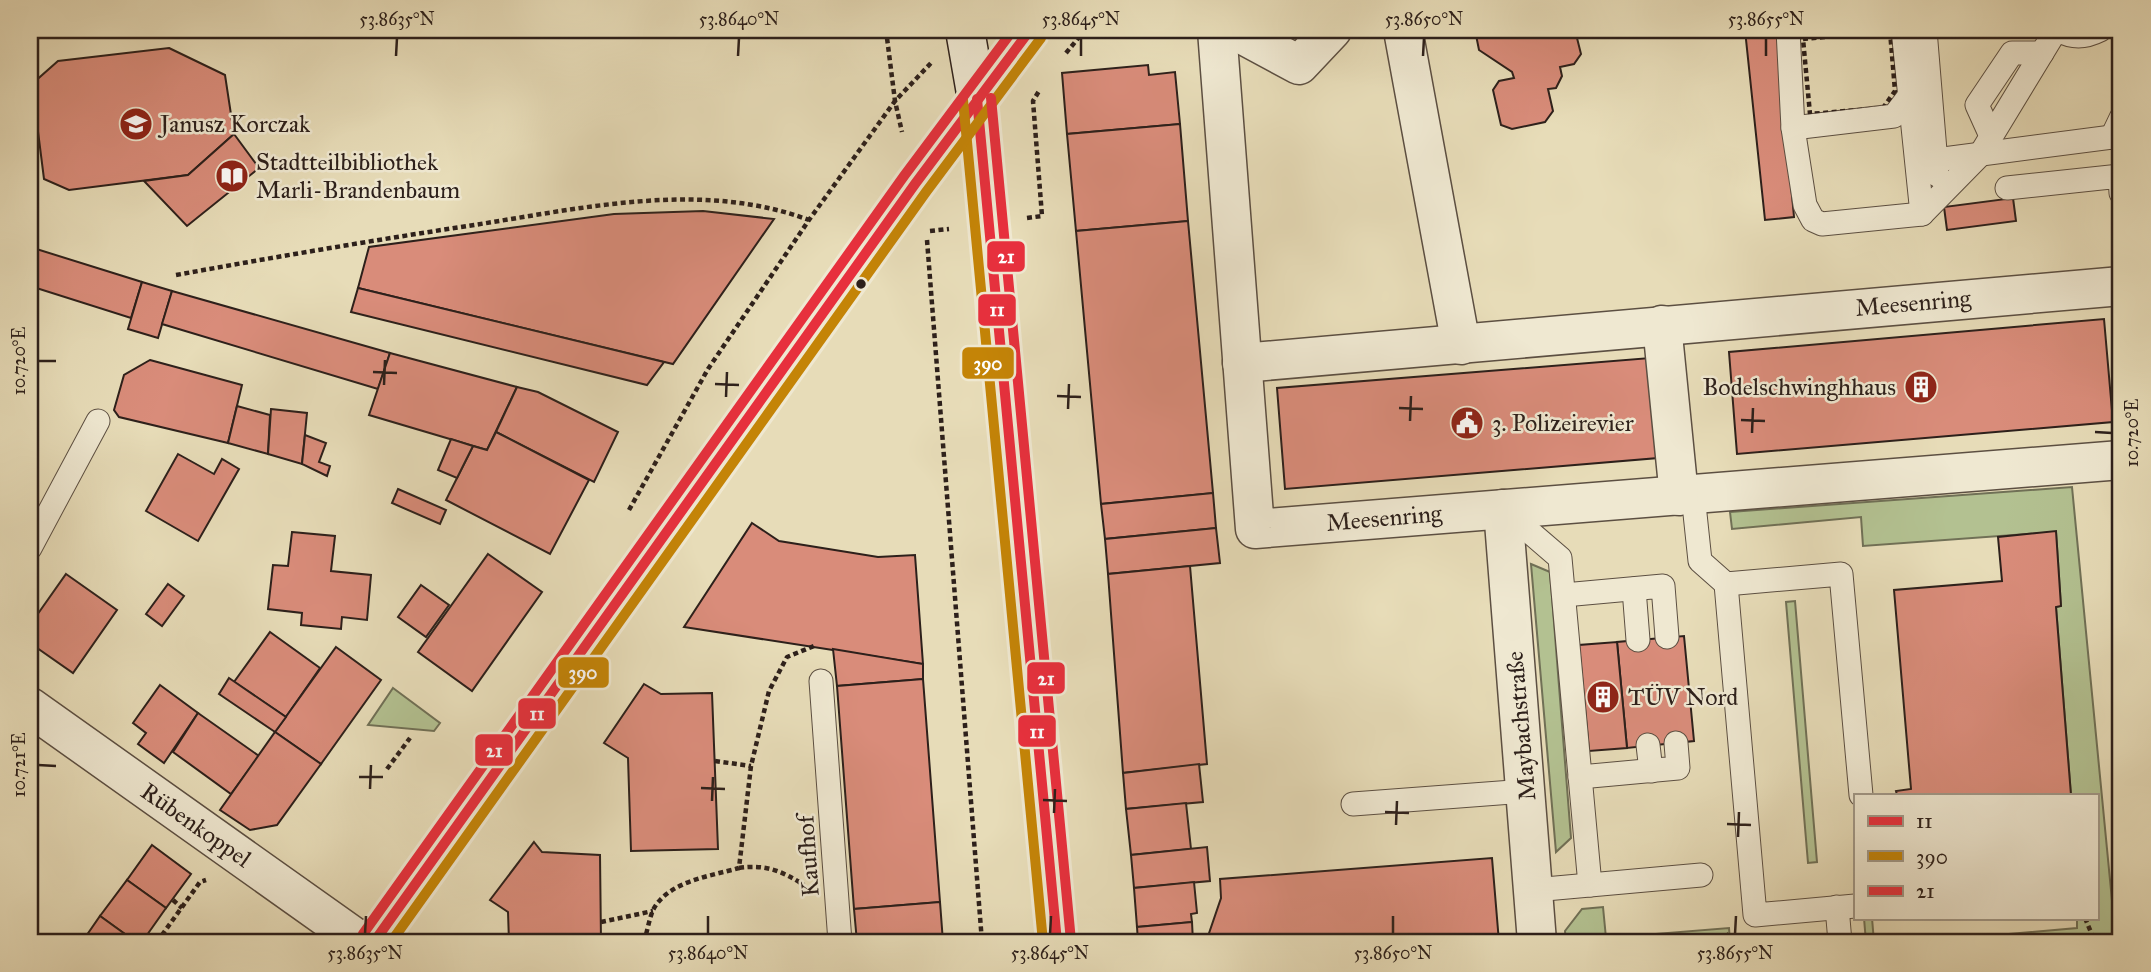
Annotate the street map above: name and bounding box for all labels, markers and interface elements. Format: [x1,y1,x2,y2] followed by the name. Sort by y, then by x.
[359,8,435,30] text: 53.8635°N
[699,8,779,30] text: 53.8640°N
[1042,8,1120,30] text: 53.8645°N
[1385,8,1463,30] text: 53.8650°N
[1728,8,1804,30] text: 53.8655°N
[117,105,155,143] school or university icon: Janusz Korczak
[157,109,311,139] place label: Janusz Korczak
[256,147,460,205] place label: Stadtteilbibliothek Marli-Brandenbaum
[213,157,251,195] library icon: Stadtteilbibliothek Marli-Brandenbaum
[986,240,1026,273] line badge: 21
[998,245,1015,268] text: 21
[854,277,868,291] unlabelled marker
[1854,283,1973,323] street label: Meesenring
[977,293,1017,327] line badge: 11
[989,298,1005,321] text: 11
[8,327,30,395] text: 10.720°E
[961,346,1015,380] line badge: 390
[974,352,1002,376] text: 390
[1902,368,1940,406] building icon: Bodelschwinghhaus
[1703,372,1896,402] place label: Bodelschwinghhaus
[2121,399,2143,467] text: 10.720°E
[1448,404,1486,442] public building icon: 3. Polizeirevier
[1492,408,1634,438] place label: 3. Polizeirevier
[1325,498,1444,538] street label: Meesenring
[1500,650,1542,802] street label: Maybachstraße
[557,656,610,689] line badge: 390
[569,661,597,685] text: 390
[1026,661,1066,695] line badge: 21
[1038,667,1055,690] text: 21
[1584,678,1622,716] building icon: TÜV Nord
[1628,682,1738,712] place label: TÜV Nord
[517,697,557,730] line badge: 11
[529,702,545,725] text: 11
[1017,714,1057,748] line badge: 11
[1029,720,1045,743] text: 11
[8,732,30,798] text: 10.721°E
[474,733,514,767] line badge: 21
[486,739,503,762] text: 21
[135,776,257,874] street label: Rübenkoppel
[1854,794,2098,920] legend
[1916,808,1933,834] text: 11
[790,810,826,898] street label: Kaufhof
[1916,844,1948,870] text: 390
[1916,878,1935,904] text: 21
[327,942,403,964] text: 53.8635°N
[668,942,748,964] text: 53.8640°N
[1011,942,1089,964] text: 53.8645°N
[1354,942,1432,964] text: 53.8650°N
[1697,942,1773,964] text: 53.8655°N

